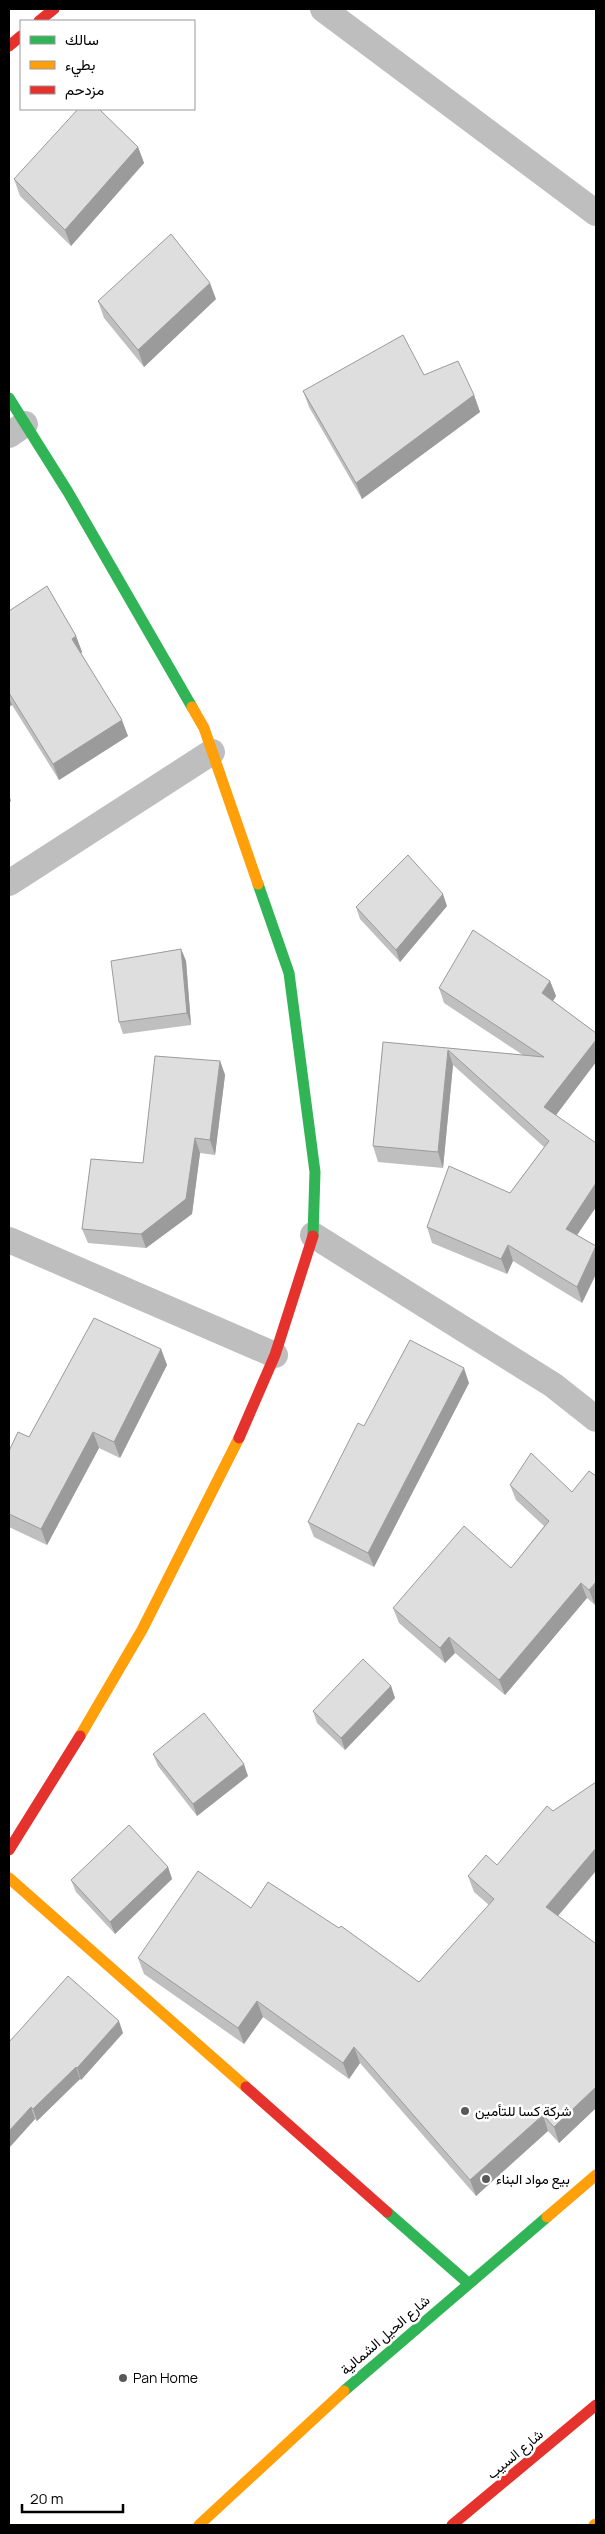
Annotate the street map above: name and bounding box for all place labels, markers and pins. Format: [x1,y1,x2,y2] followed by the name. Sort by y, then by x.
[475,2101,572,2120] place label: شركة كسا للتأمين
[459,2105,471,2117] marker: شركة كسا للتأمين
[496,2169,570,2190] place label: بيع مواد البناء
[480,2173,492,2185] marker: بيع مواد البناء
[133,2368,198,2387] place label: Pan Home
[117,2372,129,2384] marker: Pan Home

